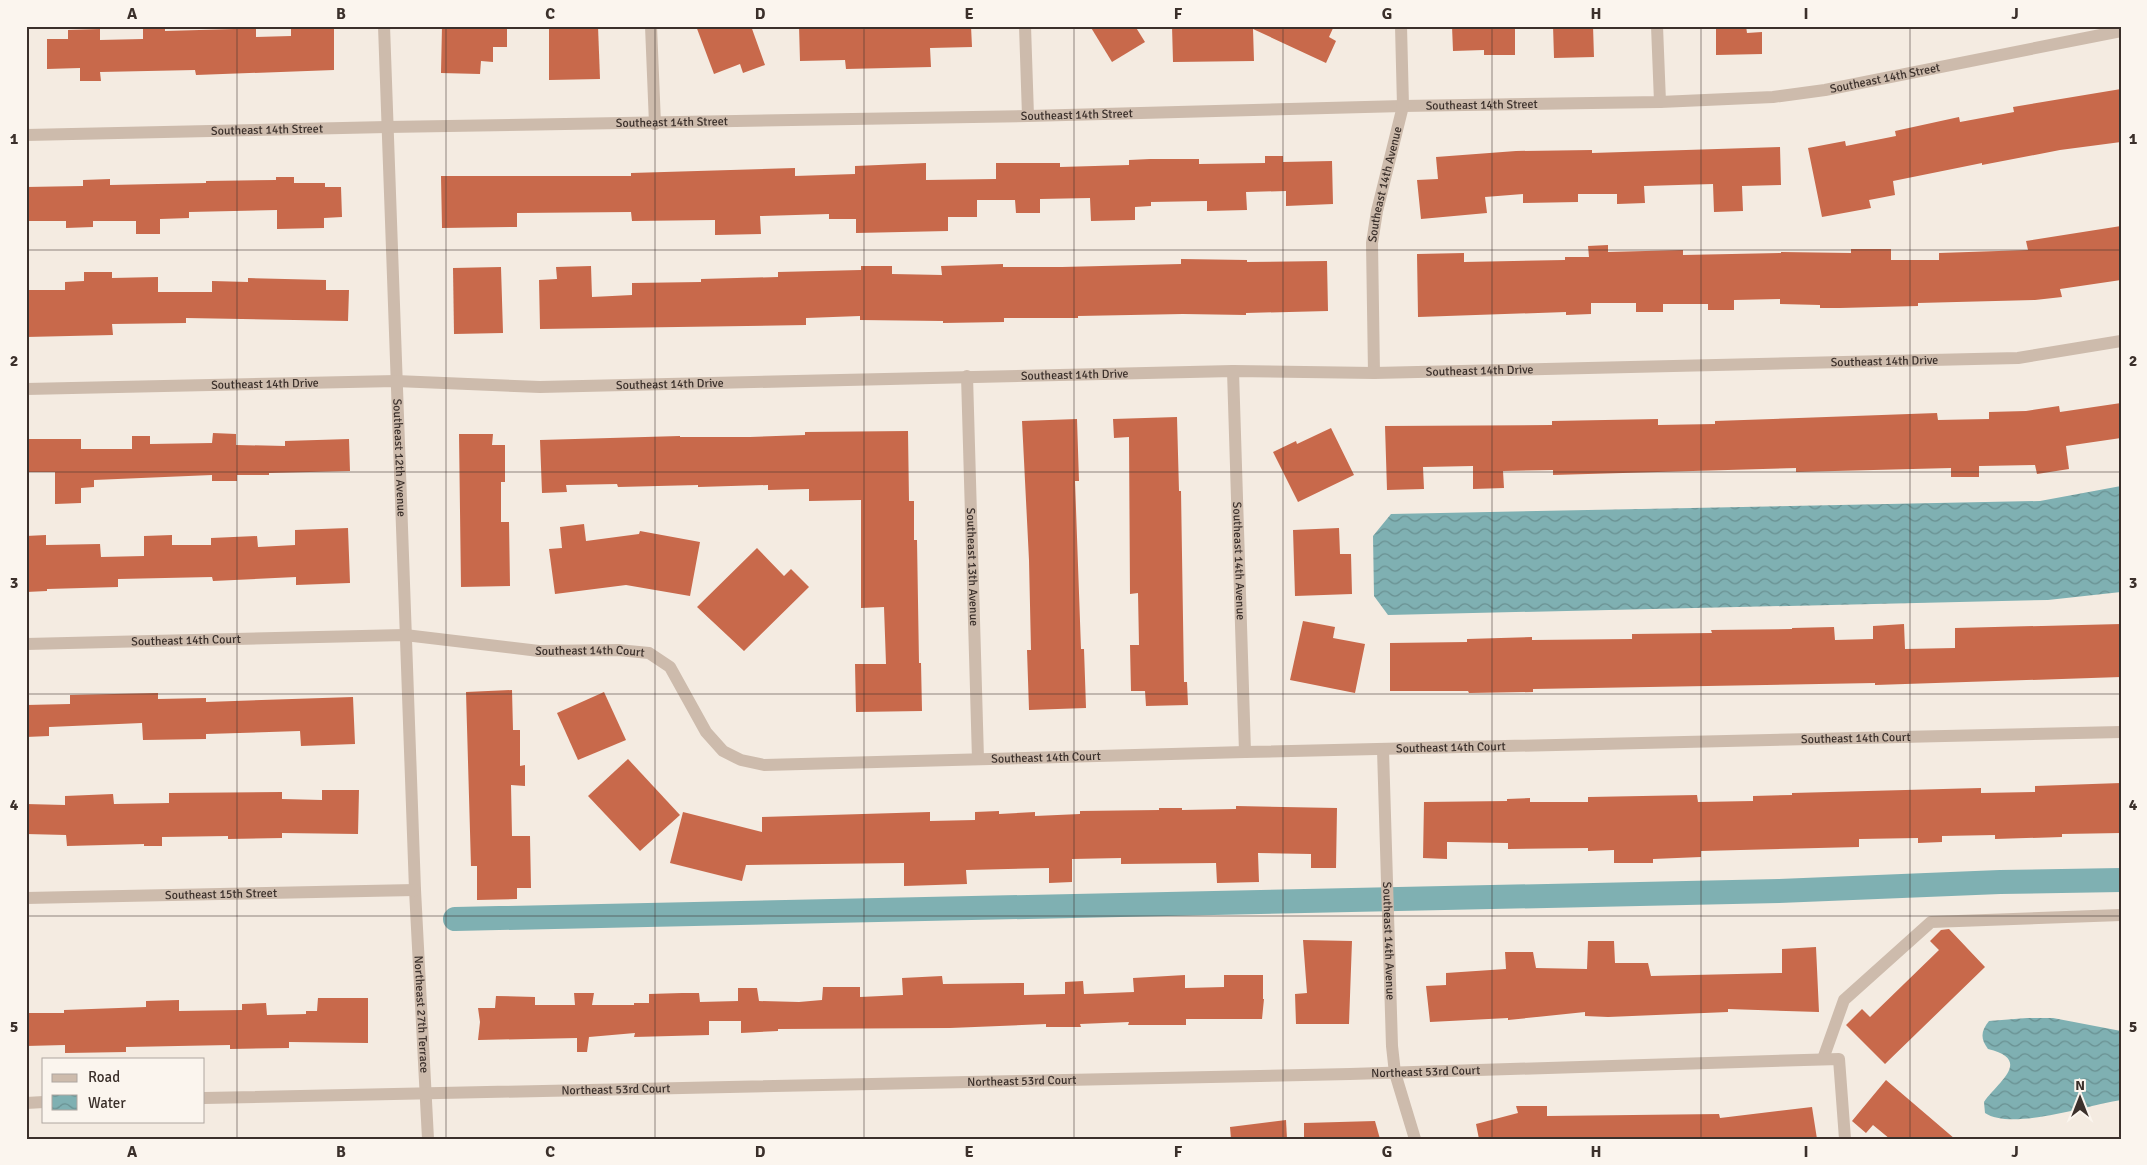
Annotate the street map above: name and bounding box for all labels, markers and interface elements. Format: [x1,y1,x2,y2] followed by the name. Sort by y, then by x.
[127,4,138,24] text: A
[336,4,346,24] text: B
[545,4,555,24] text: C
[755,4,766,24] text: D
[964,4,974,24] text: E
[1174,4,1183,24] text: F
[1382,4,1392,24] text: G
[1591,4,1601,24] text: H
[1803,4,1809,24] text: I
[2011,4,2019,24] text: J
[1829,60,1941,97] street label: Southeast 14th Street
[1426,97,1538,114] street label: Southeast 14th Street
[1021,106,1133,124] street label: Southeast 14th Street
[616,114,728,131] street label: Southeast 14th Street
[211,121,323,139] street label: Southeast 14th Street
[1365,125,1406,243] street label: Southeast 14th Avenue
[10,129,19,149] text: 1
[2129,129,2138,149] text: 1
[10,351,18,371] text: 2
[2129,351,2137,371] text: 2
[1830,353,1938,370] street label: Southeast 14th Drive
[1426,362,1534,380] street label: Southeast 14th Drive
[1021,366,1129,384] street label: Southeast 14th Drive
[211,376,319,393] street label: Southeast 14th Drive
[616,376,724,393] street label: Southeast 14th Drive
[389,398,409,517] street label: Southeast 12th Avenue
[1229,502,1248,620] street label: Southeast 14th Avenue
[963,508,981,626] street label: Southeast 13th Avenue
[10,573,18,593] text: 3
[2129,573,2137,593] text: 3
[131,632,241,650] street label: Southeast 14th Court
[534,643,645,661] street label: Southeast 14th Court
[1801,730,1911,747] street label: Southeast 14th Court
[1396,739,1506,757] street label: Southeast 14th Court
[991,749,1101,767] street label: Southeast 14th Court
[10,795,19,815] text: 4
[2129,795,2138,815] text: 4
[1379,882,1398,1000] street label: Southeast 14th Avenue
[165,886,277,903] street label: Southeast 15th Street
[410,955,432,1073] street label: Northeast 27th Terrace
[10,1017,18,1037] text: 5
[2129,1017,2137,1037] text: 5
[42,1058,205,1122] legend
[1371,1063,1481,1081] street label: Northeast 53rd Court
[88,1068,120,1086] text: Road
[2054,1072,2104,1122] north arrow
[967,1073,1077,1090] street label: Northeast 53rd Court
[2075,1077,2085,1094] text: N
[561,1081,671,1099] street label: Northeast 53rd Court
[88,1094,126,1112] text: Water
[127,1142,138,1162] text: A
[336,1142,346,1162] text: B
[545,1142,555,1162] text: C
[755,1142,766,1162] text: D
[964,1142,974,1162] text: E
[1174,1142,1183,1162] text: F
[1382,1142,1392,1162] text: G
[1591,1142,1601,1162] text: H
[1803,1142,1809,1162] text: I
[2011,1142,2019,1162] text: J

